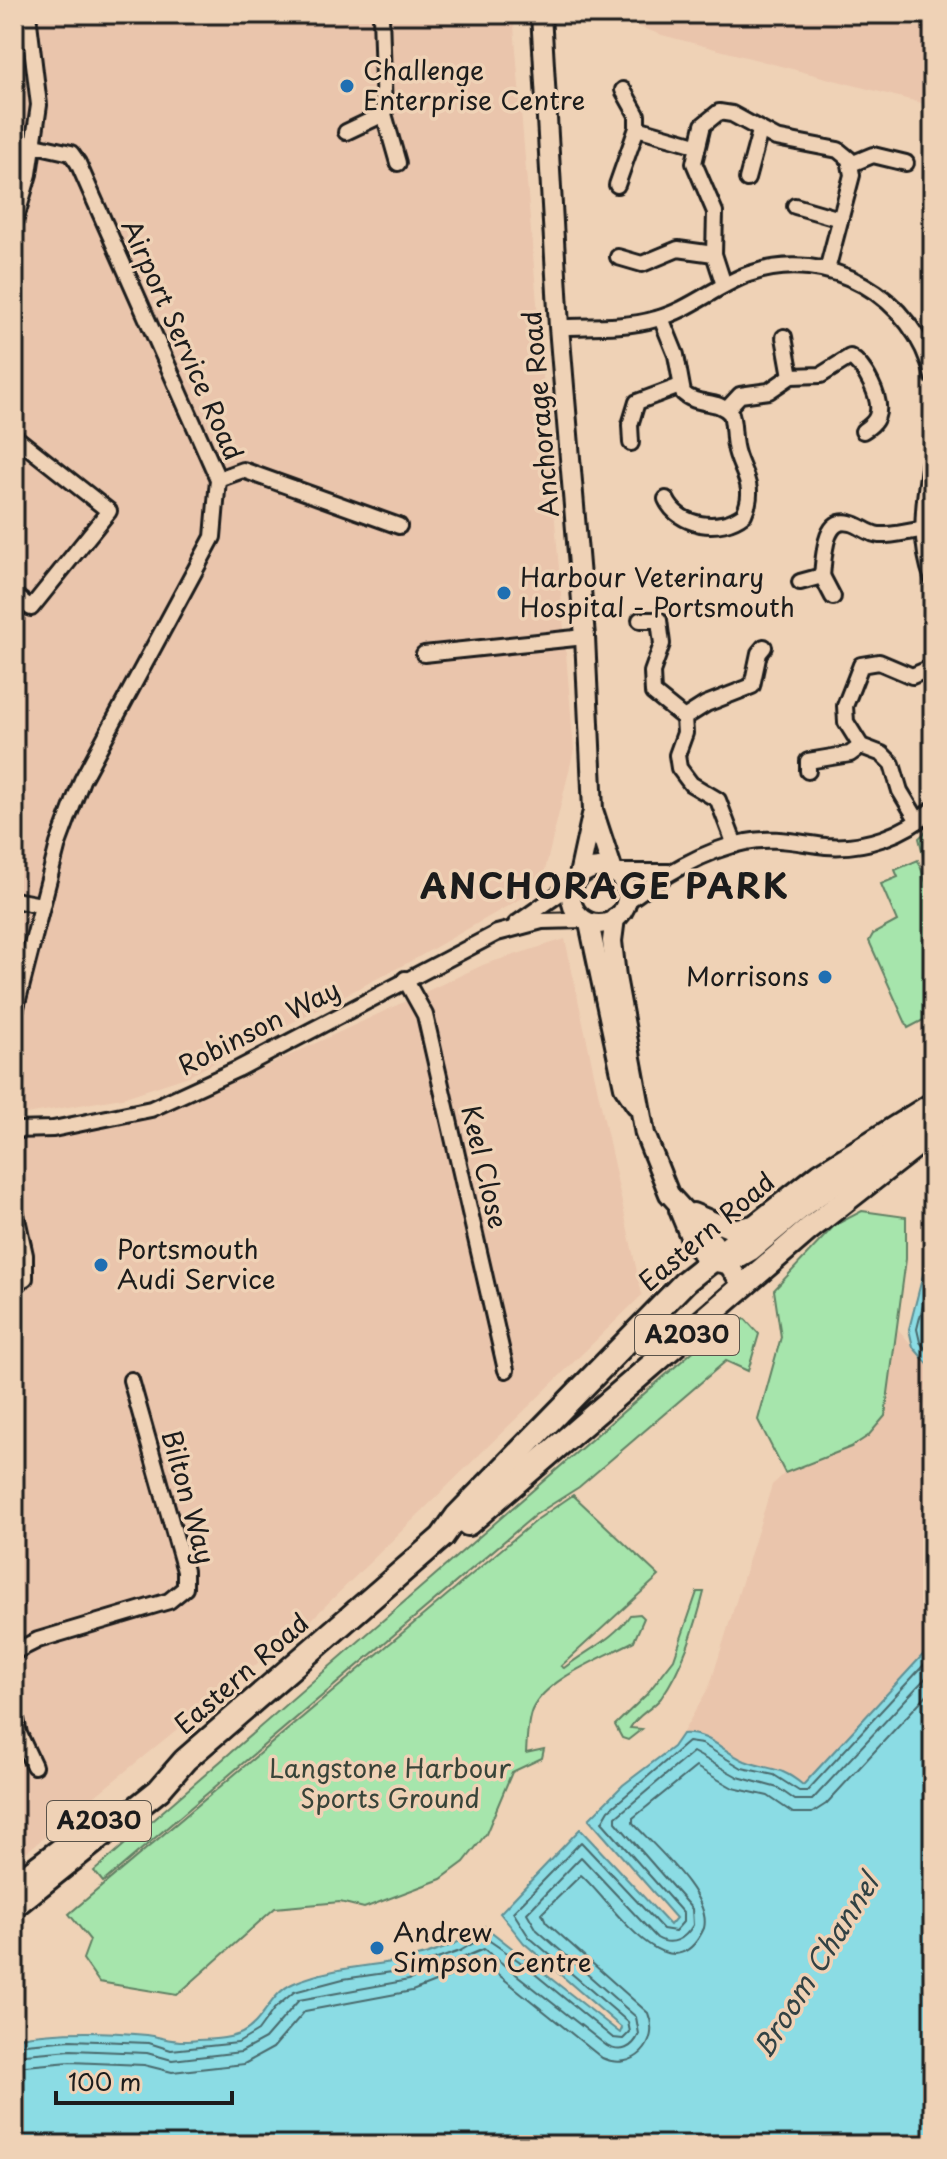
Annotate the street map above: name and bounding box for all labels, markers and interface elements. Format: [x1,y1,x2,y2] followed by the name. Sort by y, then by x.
[363,50,585,119] place label: Challenge Enterprise Centre
[338,77,356,95] marker: Challenge Enterprise Centre
[113,212,254,466] street label: Airport Service Road
[511,309,568,519] street label: Anchorage Road
[520,557,795,626] place label: Harbour Veterinary Hospital - Portsmouth
[495,584,513,602] marker: Harbour Veterinary Hospital - Portsmouth
[420,859,790,911] district label: ANCHORAGE PARK
[686,956,809,995] place label: Morrisons
[816,968,834,986] marker: Morrisons
[171,969,346,1084] street label: Robinson Way
[452,1101,519,1232] street label: Keel Close
[629,1162,783,1300] street label: Eastern Road
[117,1229,276,1298] place label: Portsmouth Audi Service
[92,1256,110,1274] marker: Portsmouth Audi Service
[635,1315,739,1355] road number: A2030
[153,1425,226,1568] street label: Bilton Way
[165,1603,317,1742] street label: Eastern Road
[269,1748,511,1817] park label: Langstone Harbour Sports Ground
[47,1801,151,1841] road number: A2030
[741,1862,891,2066] water label: Broom Channel
[393,1912,591,1981] place label: Andrew Simpson Centre
[368,1939,386,1957] marker: Andrew Simpson Centre
[56,2055,232,2105] scale bar
[68,2063,141,2099] text: 100 m

